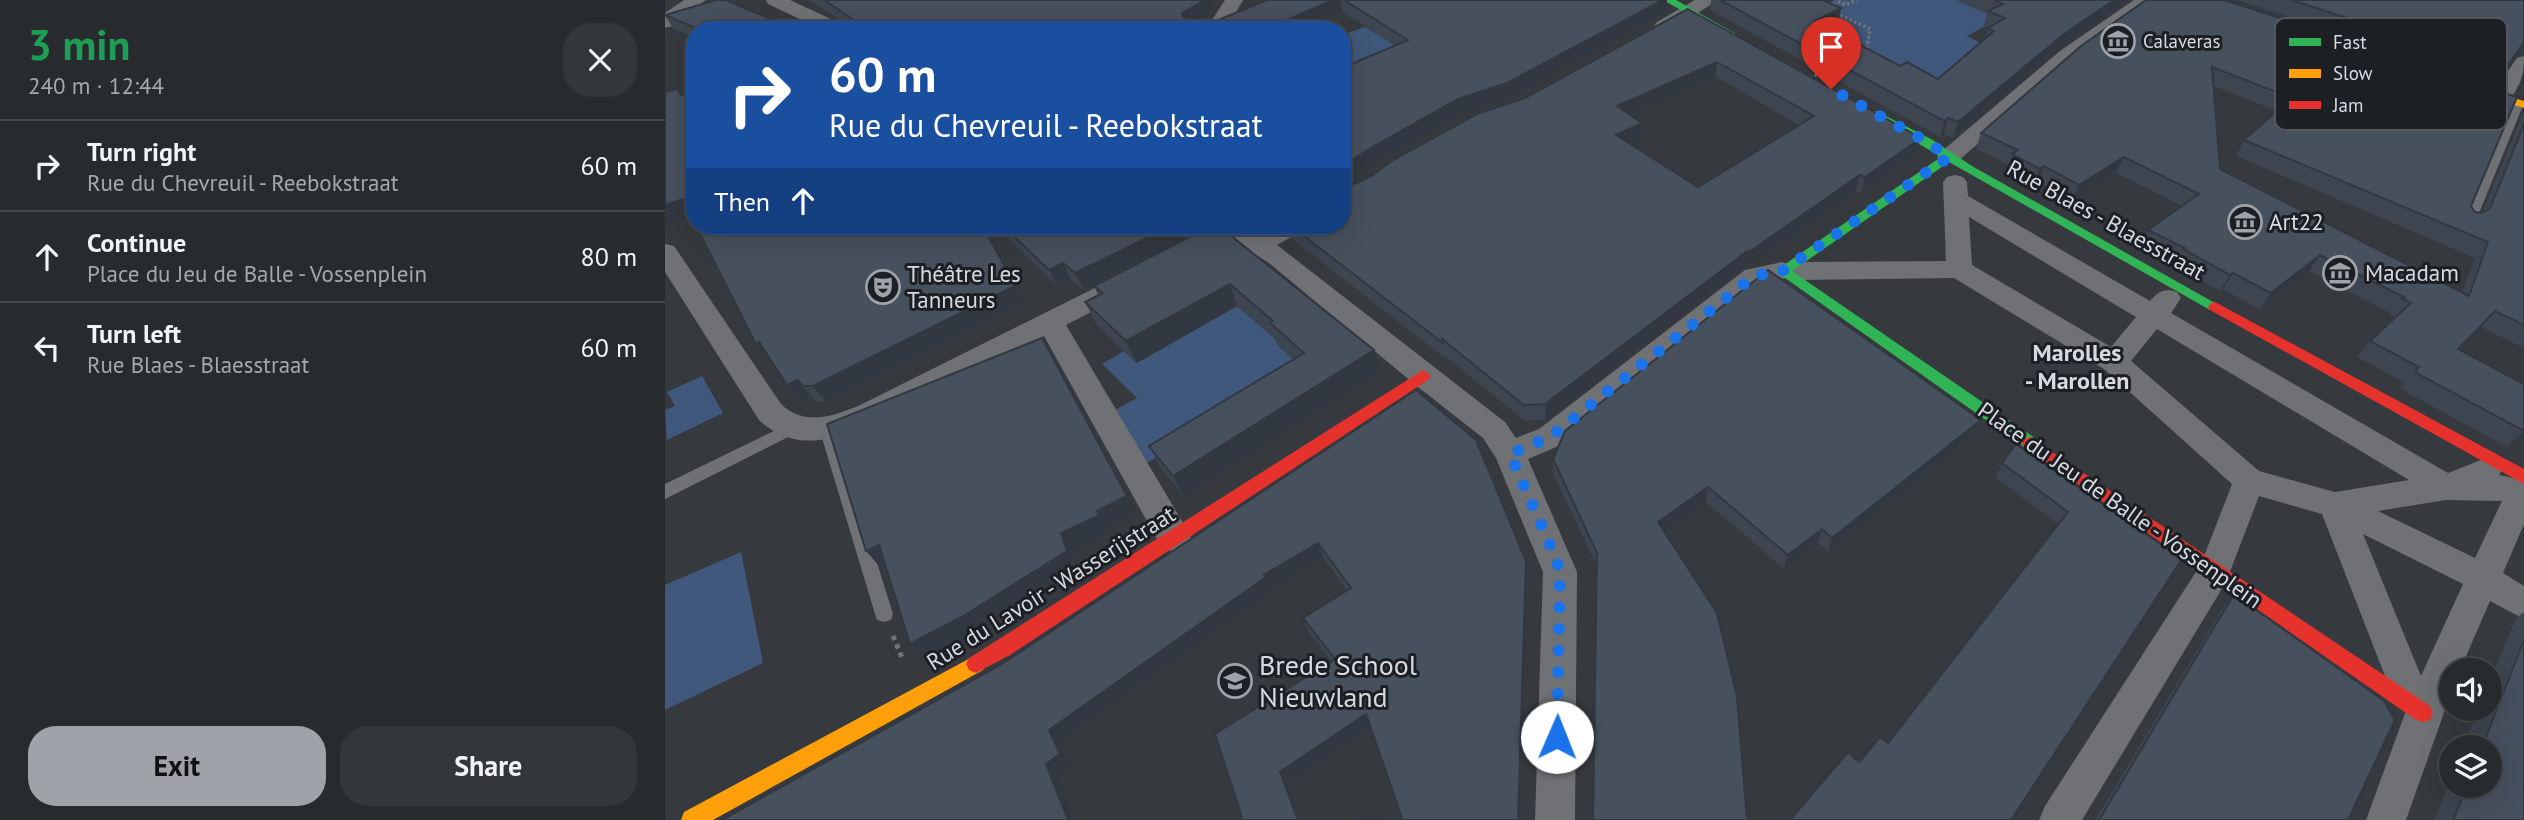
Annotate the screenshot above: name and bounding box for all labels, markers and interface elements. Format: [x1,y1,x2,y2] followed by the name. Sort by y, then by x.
[28,17,130,72] text: 3 min
[1801,17,1861,89] pin
[2275,18,2507,130] legend
[2099,22,2137,60] museum icon: Calaveras
[563,23,637,97] button: close
[1812,28,1850,66] icon: arrive
[2143,29,2220,53] place label: Calaveras
[2333,30,2367,54] text: Fast
[829,42,936,106] text: 60 m
[714,49,805,140] icon: right
[2333,61,2373,85] text: Slow
[28,71,164,100] text: 240 m · 12:44
[2332,93,2363,117] text: Jam
[829,104,1263,146] text: Rue du Chevreuil - Reebokstraat
[87,135,196,168] text: Turn right
[28,147,66,185] icon: right
[581,149,637,182] text: 60 m
[2002,153,2211,286] street label: Rue Blaes - Blaesstraat
[87,168,399,197] text: Rue du Chevreuil - Reebokstraat
[784,182,822,220] icon: ahead
[714,185,770,218] text: Then
[2226,203,2264,241] museum icon: Art22
[2269,207,2324,236] place label: Art22
[87,226,186,259] text: Continue
[28,238,66,276] icon: ahead
[581,240,637,273] text: 80 m
[2321,254,2359,292] museum icon: Macadam
[2365,258,2459,287] place label: Macadam
[87,259,427,288] text: Place du Jeu de Balle - Vossenplein
[907,259,1021,314] place label: Théâtre Les Tanneurs
[864,268,902,306] theatre icon: Théâtre Les Tanneurs
[87,317,181,350] text: Turn left
[28,329,66,367] icon: left
[581,331,637,364] text: 60 m
[2025,337,2129,396] district label: Marolles - Marollen
[87,350,309,379] text: Rue Blaes - Blaesstraat
[1973,395,2268,614] street label: Place du Jeu de Balle - Vossenplein
[921,499,1181,676] street label: Rue du Lavoir - Wasserijstraat
[1259,646,1417,715] place label: Brede School Nieuwland
[2439,658,2502,798] map controls
[2439,658,2502,721] button: sound
[1216,662,1254,700] school or university icon: Brede School Nieuwland
[1520,700,1594,774] position arrow
[28,726,326,806] button: Exit
[340,726,637,806] button: Share
[2439,735,2502,798] button: layers

